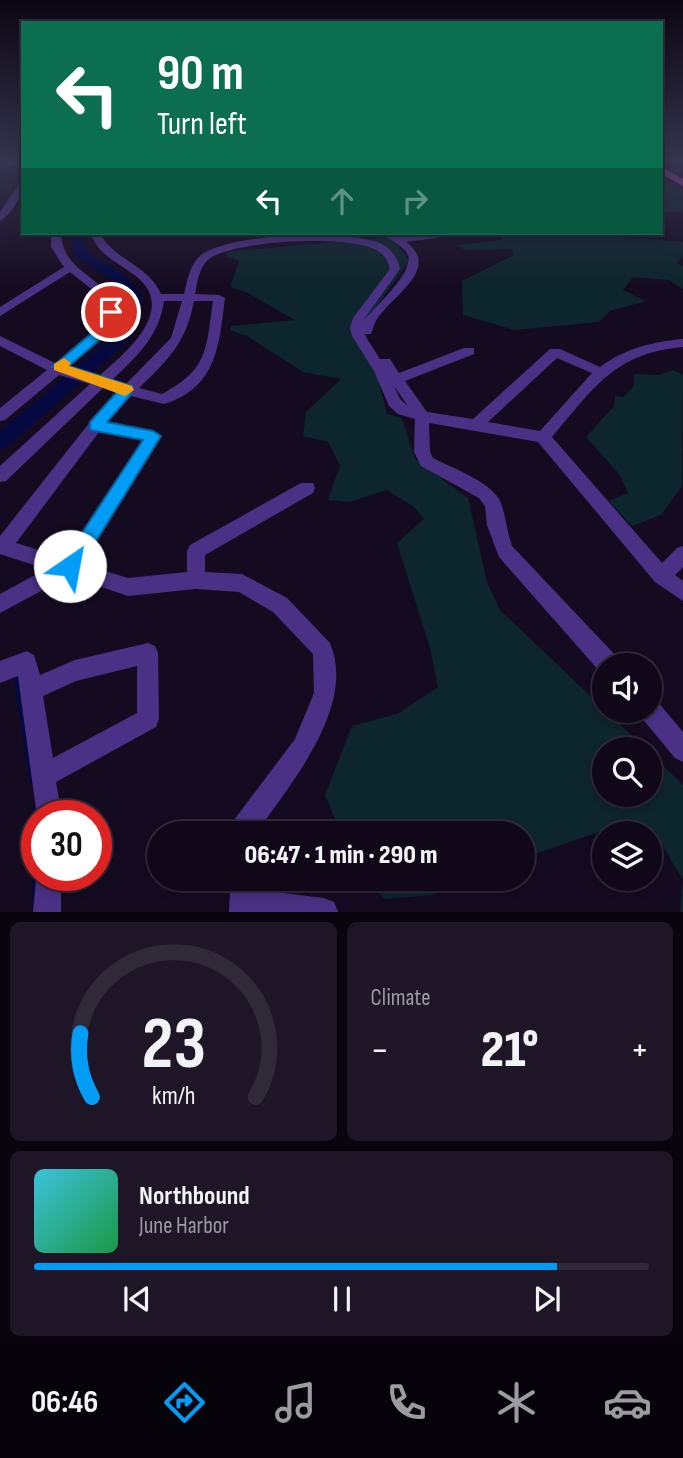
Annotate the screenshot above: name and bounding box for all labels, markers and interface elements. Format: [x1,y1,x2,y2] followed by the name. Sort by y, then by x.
[157,45,244,104] text: 90 m
[42,49,133,140] icon: left
[157,105,247,144] text: Turn left
[250,182,288,220] icon: left
[323,182,361,220] icon: ahead
[396,182,434,220] icon: right
[81,282,141,342] pin
[92,293,130,331] icon: arrive
[33,529,107,603] position arrow
[592,653,662,891] map controls
[592,653,662,723] button: sound
[592,737,662,807] button: search
[21,800,112,891] speed limit sign: 30
[592,821,662,891] button: layers
[245,840,437,871] text: 06:47 · 1 min · 290 m
[371,984,430,1012] text: Climate
[141,1002,206,1090] text: 23
[481,1019,539,1082] text: 21°
[371,1028,389,1073] text: −
[630,1028,649,1073] text: +
[152,1081,195,1112] text: km/h
[139,1181,250,1212] text: Northbound
[139,1212,229,1240] text: June Harbor
[118,1280,156,1318] icon: previous
[323,1280,361,1318] icon: pause
[528,1280,566,1318] icon: next
[160,1378,209,1427] icon: directions
[271,1378,320,1427] icon: music
[382,1378,431,1427] icon: phone
[492,1378,541,1427] icon: climate
[603,1378,652,1427] icon: car
[31,1383,98,1422] text: 06:46

